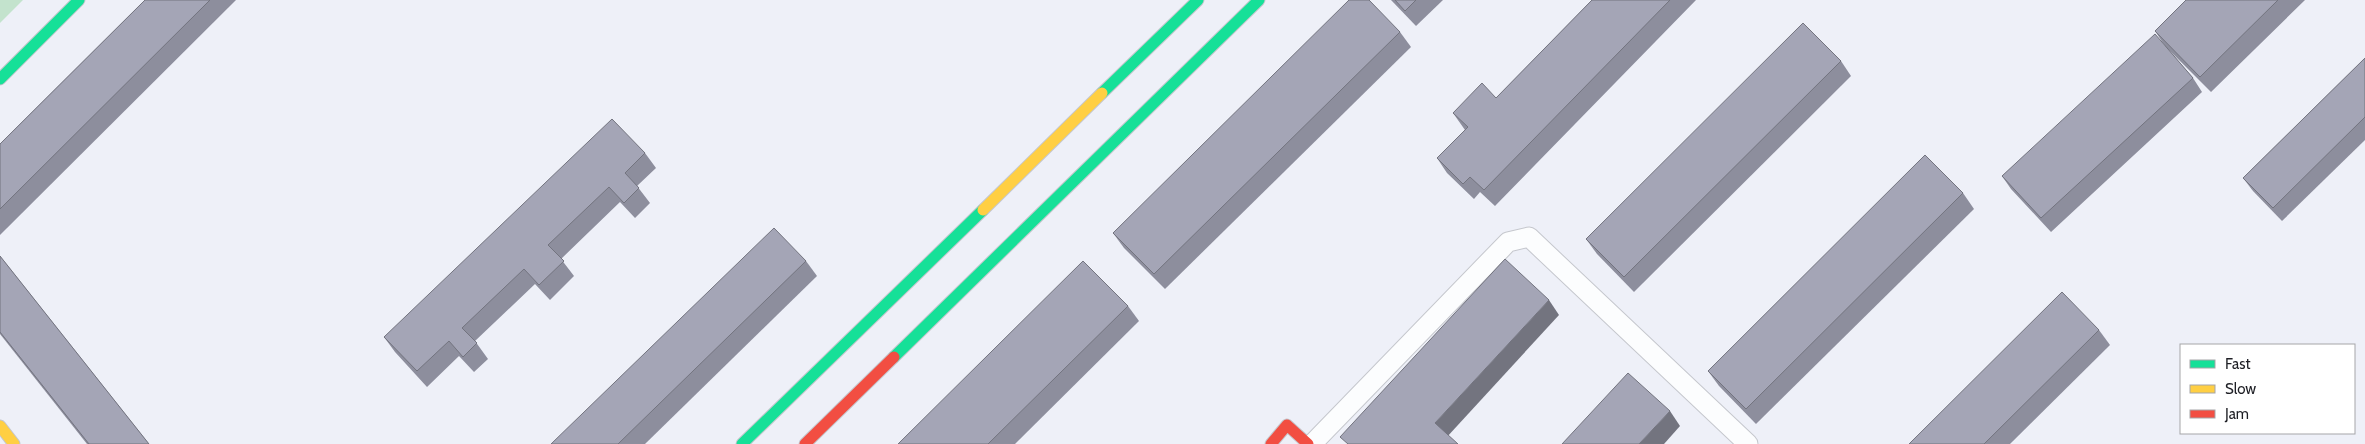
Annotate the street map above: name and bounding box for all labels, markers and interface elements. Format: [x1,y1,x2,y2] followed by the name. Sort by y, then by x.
[2180,344,2355,434] legend
[2225,355,2250,373] text: Fast
[2225,380,2256,398] text: Slow
[2224,405,2249,423] text: Jam

